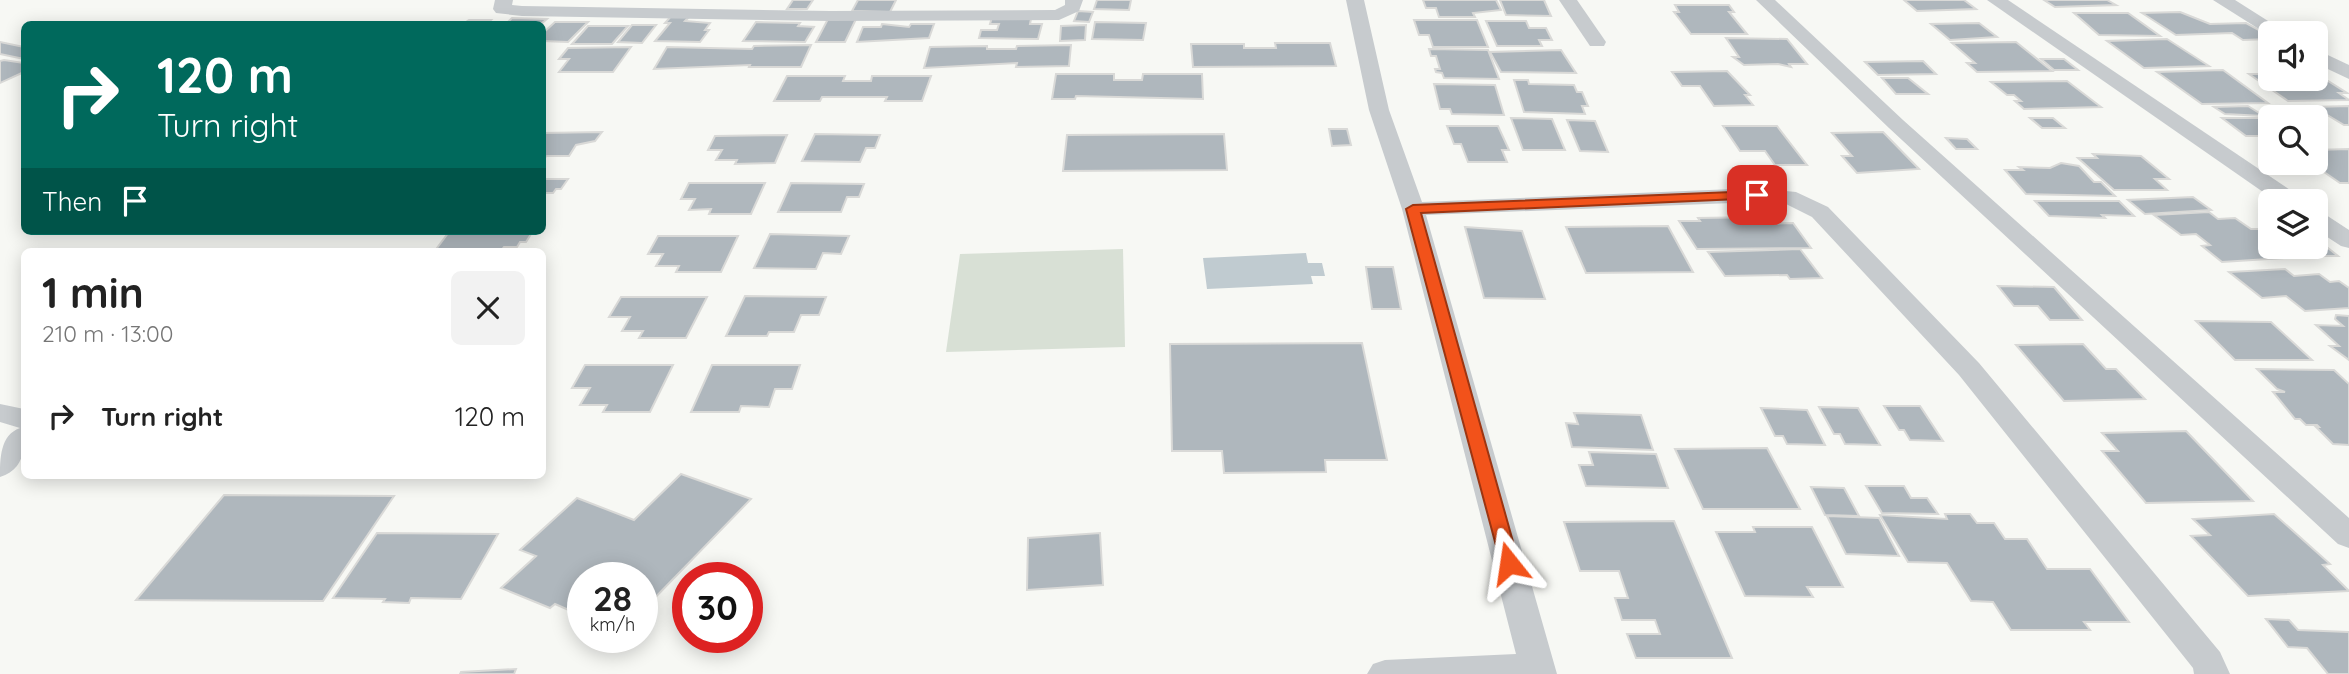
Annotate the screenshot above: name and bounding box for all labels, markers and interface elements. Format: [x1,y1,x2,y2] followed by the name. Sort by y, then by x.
[2258,21,2328,259] map controls
[2258,21,2328,91] button: sound
[157,44,293,105] text: 120 m
[42,49,133,140] icon: right
[157,105,298,145] text: Turn right
[2258,105,2328,175] button: search
[1727,165,1787,225] pin
[1738,176,1776,214] icon: arrive
[116,182,154,220] icon: arrive
[42,185,102,218] text: Then
[2258,189,2328,259] button: layers
[42,266,144,319] text: 1 min
[451,271,525,345] button: close
[42,319,173,348] text: 210 m · 13:00
[42,397,80,435] icon: right
[101,400,223,433] text: Turn right
[455,400,525,433] text: 120 m
[1472,526,1546,600] position arrow
[672,562,763,653] speed limit sign: 30
[593,576,632,620] text: 28
[590,613,635,636] text: km/h

